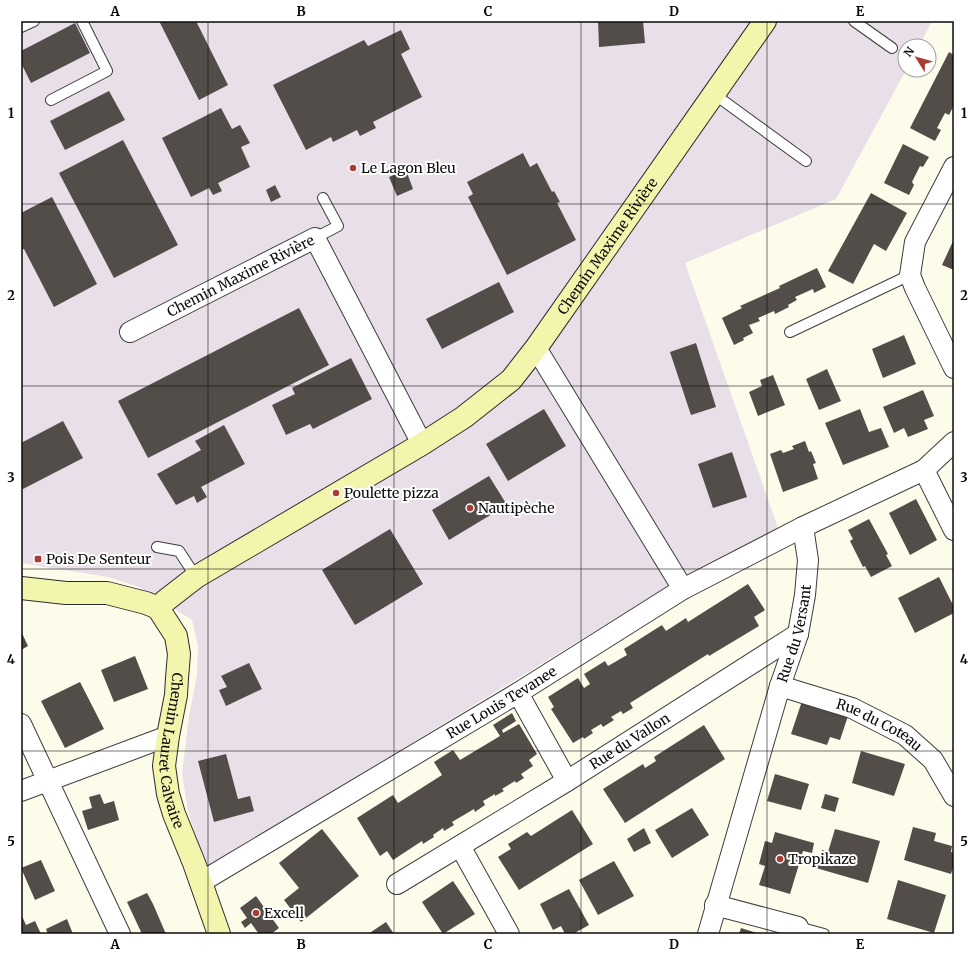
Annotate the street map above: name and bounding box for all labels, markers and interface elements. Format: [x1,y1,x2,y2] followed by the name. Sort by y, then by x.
[109,3,120,20] text: A
[296,3,306,20] text: B
[484,3,493,20] text: C
[669,3,679,20] text: D
[856,3,865,20] text: E
[897,38,937,78] north arrow
[901,44,917,60] text: N
[8,105,14,122] text: 1
[961,105,967,122] text: 1
[361,159,456,177] place label: Le Lagon Bleu
[348,163,358,173] marker: Le Lagon Bleu
[553,174,661,318] street label: Chemin Maxime Rivière
[164,231,317,321] street label: Chemin Maxime Rivière
[7,287,15,304] text: 2
[960,287,968,304] text: 2
[7,469,15,486] text: 3
[960,469,968,486] text: 3
[344,484,439,502] place label: Poulette pizza
[331,488,341,498] marker: Poulette pizza
[478,499,554,517] place label: Nautipèche
[465,503,475,513] marker: Nautipèche
[46,550,151,568] place label: Pois De Senteur
[33,554,43,564] marker: Pois De Senteur
[773,583,815,685] street label: Rue du Versant
[7,651,16,668] text: 4
[960,651,969,668] text: 4
[443,662,560,743] street label: Rue Louis Tevanee
[155,672,188,831] street label: Chemin Lauret Calvaire
[834,695,926,755] street label: Rue du Coteau
[586,709,673,773] street label: Rue du Vallon
[7,833,15,850] text: 5
[960,833,968,850] text: 5
[788,850,856,868] place label: Tropikaze
[775,854,785,864] marker: Tropikaze
[264,904,305,922] place label: Excell
[251,908,261,918] marker: Excell
[109,936,120,953] text: A
[296,936,306,953] text: B
[484,936,493,953] text: C
[669,936,679,953] text: D
[856,936,865,953] text: E

